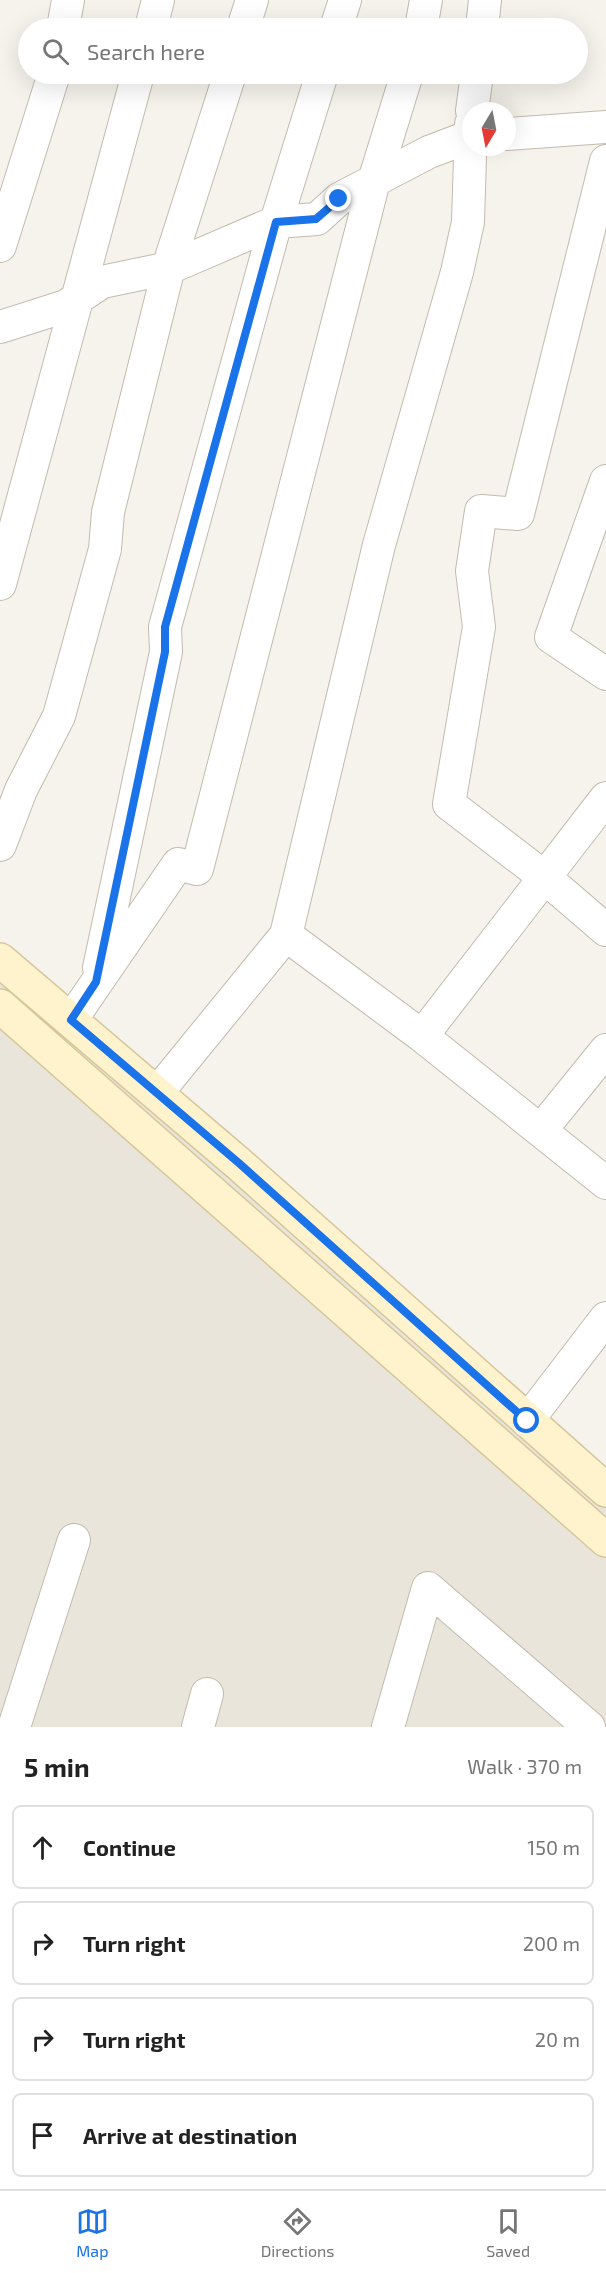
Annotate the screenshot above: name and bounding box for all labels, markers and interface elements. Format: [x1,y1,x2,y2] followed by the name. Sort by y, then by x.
[18,18,588,84] search box
[39,35,72,68] icon: search
[87,38,205,64] text: Search here
[462,102,516,156] north arrow
[325,185,351,211] route end
[513,1407,539,1433] route start
[24,1751,90,1782] text: 5 min
[467,1754,582,1778] text: Walk · 370 m
[26,1831,59,1864] icon: ahead
[83,1834,176,1860] text: Continue
[527,1835,580,1859] text: 150 m
[26,1927,59,1960] icon: right
[83,1930,185,1956] text: Turn right
[523,1931,580,1955] text: 200 m
[26,2023,59,2056] icon: right
[83,2026,185,2052] text: Turn right
[535,2027,580,2051] text: 20 m
[26,2119,59,2152] icon: arrive
[83,2122,297,2148] text: Arrive at destination
[76,2205,109,2260] tab: Map
[261,2205,334,2260] tab: Directions
[486,2205,530,2260] tab: Saved

